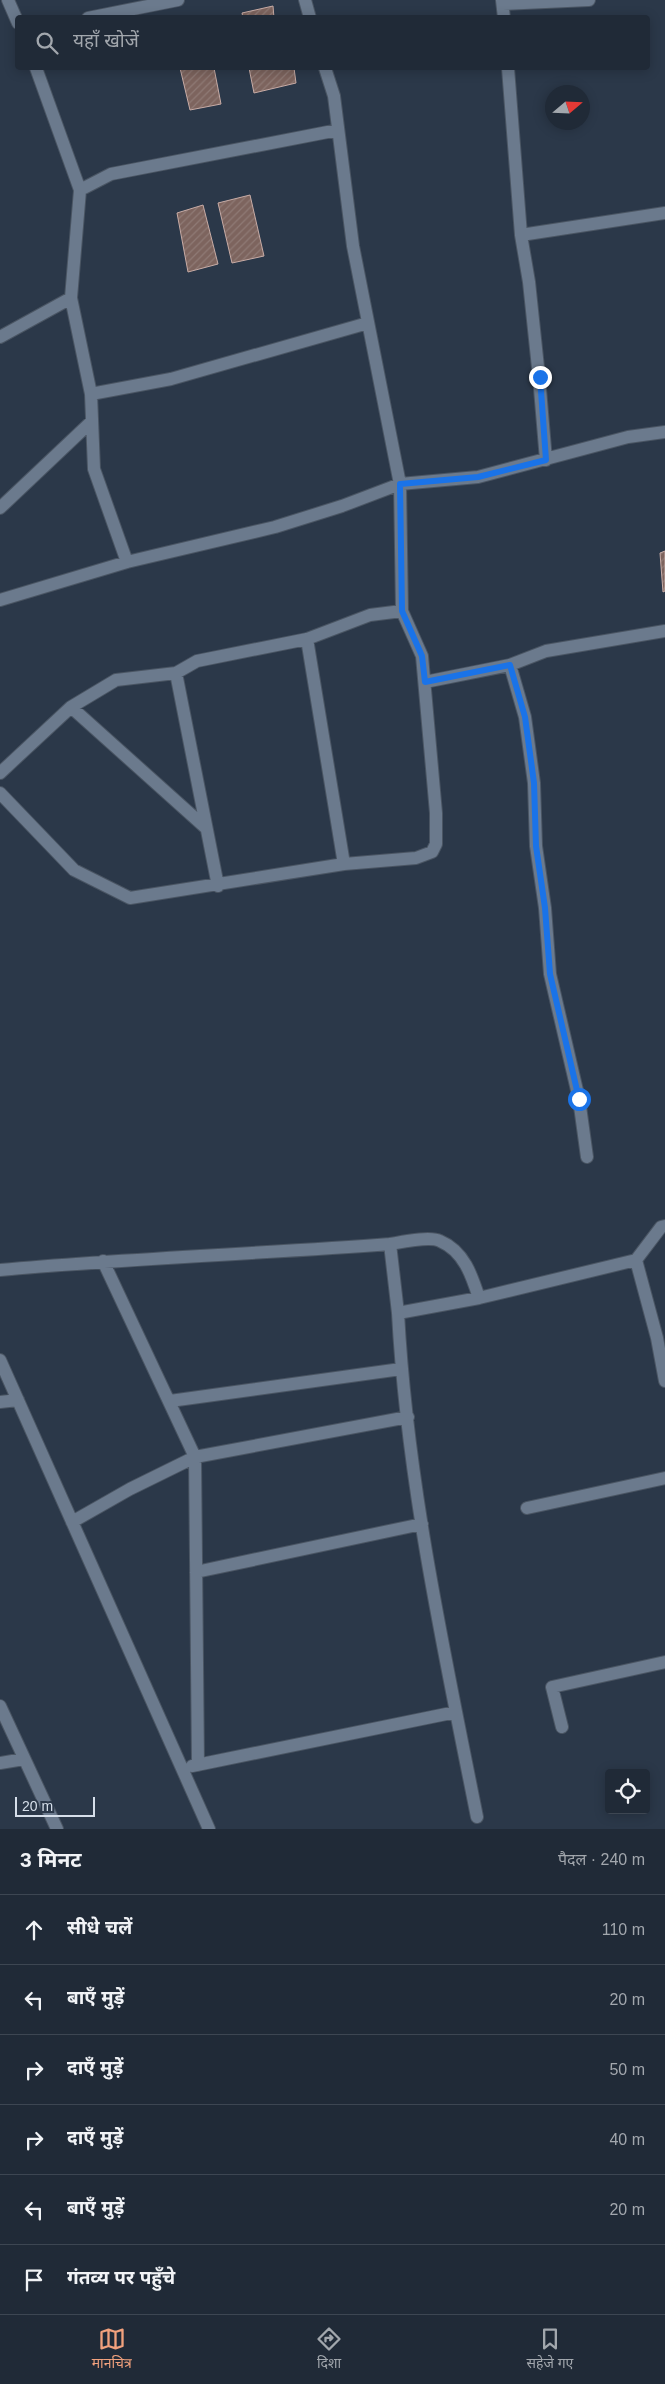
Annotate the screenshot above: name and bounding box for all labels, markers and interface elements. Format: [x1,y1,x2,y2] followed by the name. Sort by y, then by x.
[15,15,650,70] search box
[33,29,61,57] icon: search
[73,30,139,51] text: यहाँ खोजें
[545,85,590,130] north arrow
[529,366,552,389] route end
[568,1088,591,1111] route start
[605,1769,650,1814] map controls
[605,1769,650,1814] button: locate
[15,1794,95,1817] scale bar
[22,1798,53,1814] text: 20 m
[20,1848,82,1871] text: 3 मिनट
[558,1851,645,1868] text: पैदल · 240 m
[20,1916,48,1944] icon: ahead
[67,1917,132,1938] text: सीधे चलें
[602,1921,645,1938] text: 110 m
[20,1986,48,2014] icon: left
[67,1987,124,2008] text: बाएँ मुड़ें
[609,1991,645,2008] text: 20 m
[20,2056,48,2084] icon: right
[67,2057,123,2078] text: दाएँ मुड़ें
[609,2061,645,2078] text: 50 m
[20,2126,48,2154] icon: right
[67,2127,123,2148] text: दाएँ मुड़ें
[609,2131,645,2148] text: 40 m
[20,2196,48,2224] icon: left
[67,2197,124,2218] text: बाएँ मुड़ें
[609,2201,645,2218] text: 20 m
[20,2266,48,2294] icon: arrive
[67,2267,175,2288] text: गंतव्य पर पहुँचे
[92,2325,132,2374] tab: मानचित्र
[315,2325,343,2374] tab: दिशा
[526,2325,573,2374] tab: सहेजे गए

